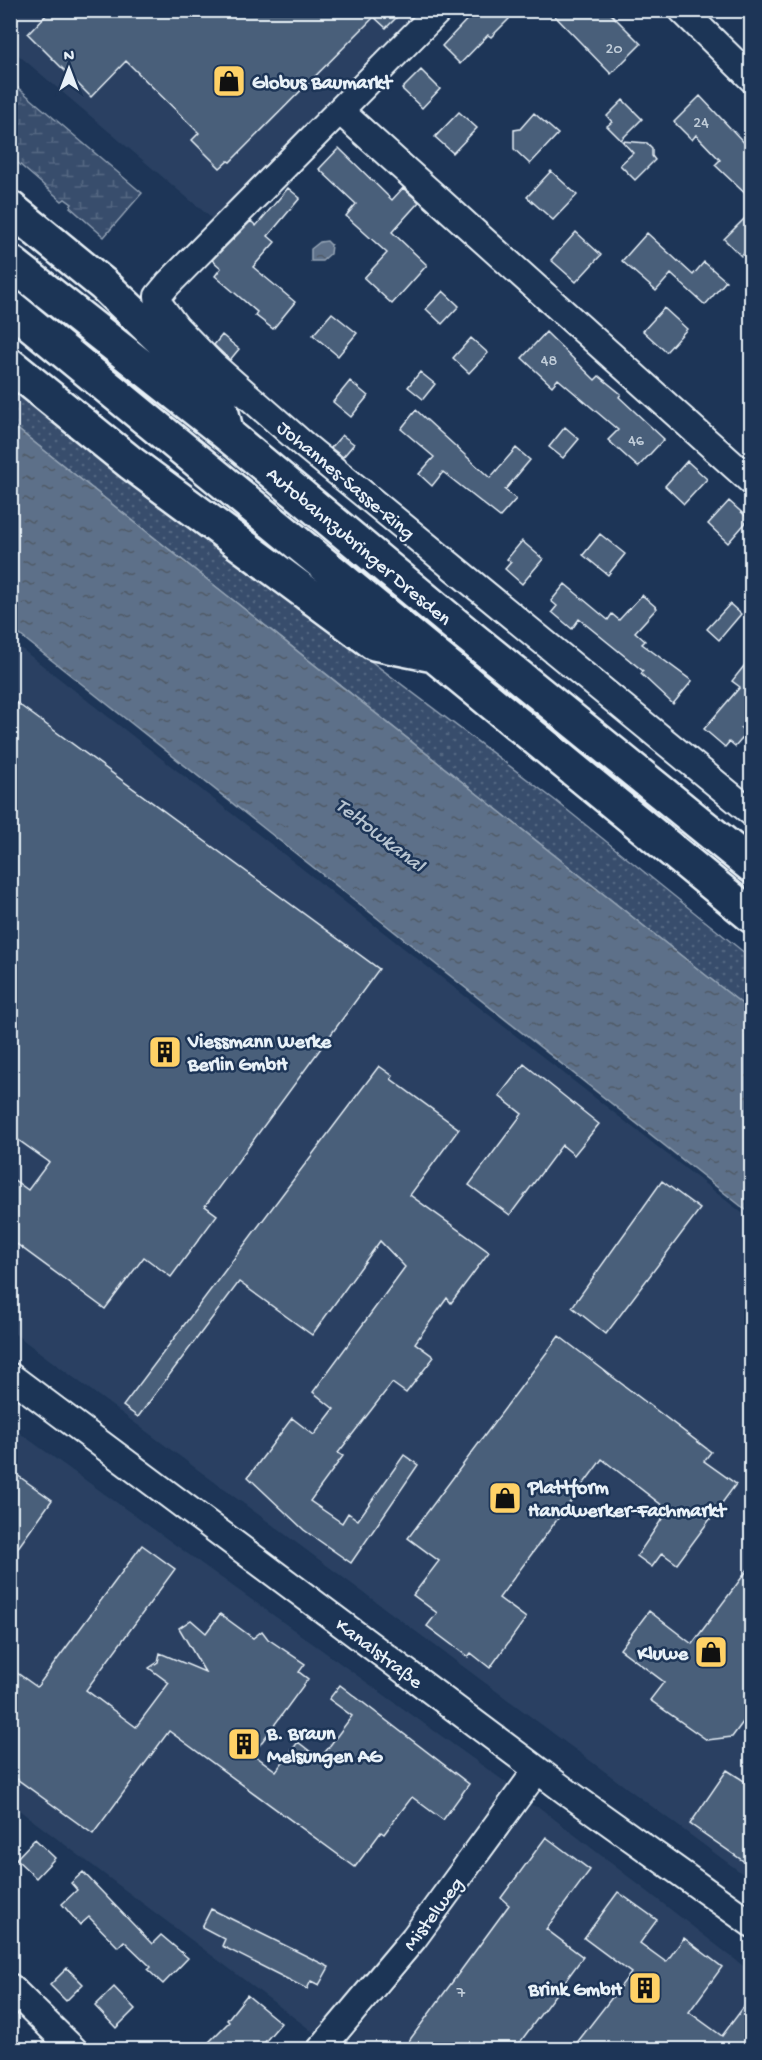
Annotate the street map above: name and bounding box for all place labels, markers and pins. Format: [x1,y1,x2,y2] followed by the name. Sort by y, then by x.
[211,63,247,99] shop icon: Globus Baumarkt
[252,73,393,96] place label: Globus Baumarkt
[187,1032,332,1078] place label: Viessmann Werke Berlin GmbH
[147,1034,183,1070] building icon: Viessmann Werke Berlin GmbH
[527,1478,727,1524] place label: Plattform Handwerker-Fachmarkt
[487,1480,523,1516] shop icon: Plattform Handwerker-Fachmarkt
[693,1634,729,1670] shop icon: Kluwe
[636,1644,689,1667] place label: Kluwe
[266,1724,384,1770] place label: B. Braun Melsungen AG
[226,1726,262,1762] building icon: B. Braun Melsungen AG
[627,1970,663,2006] building icon: Brink GmbH
[527,1980,623,2003] place label: Brink GmbH

